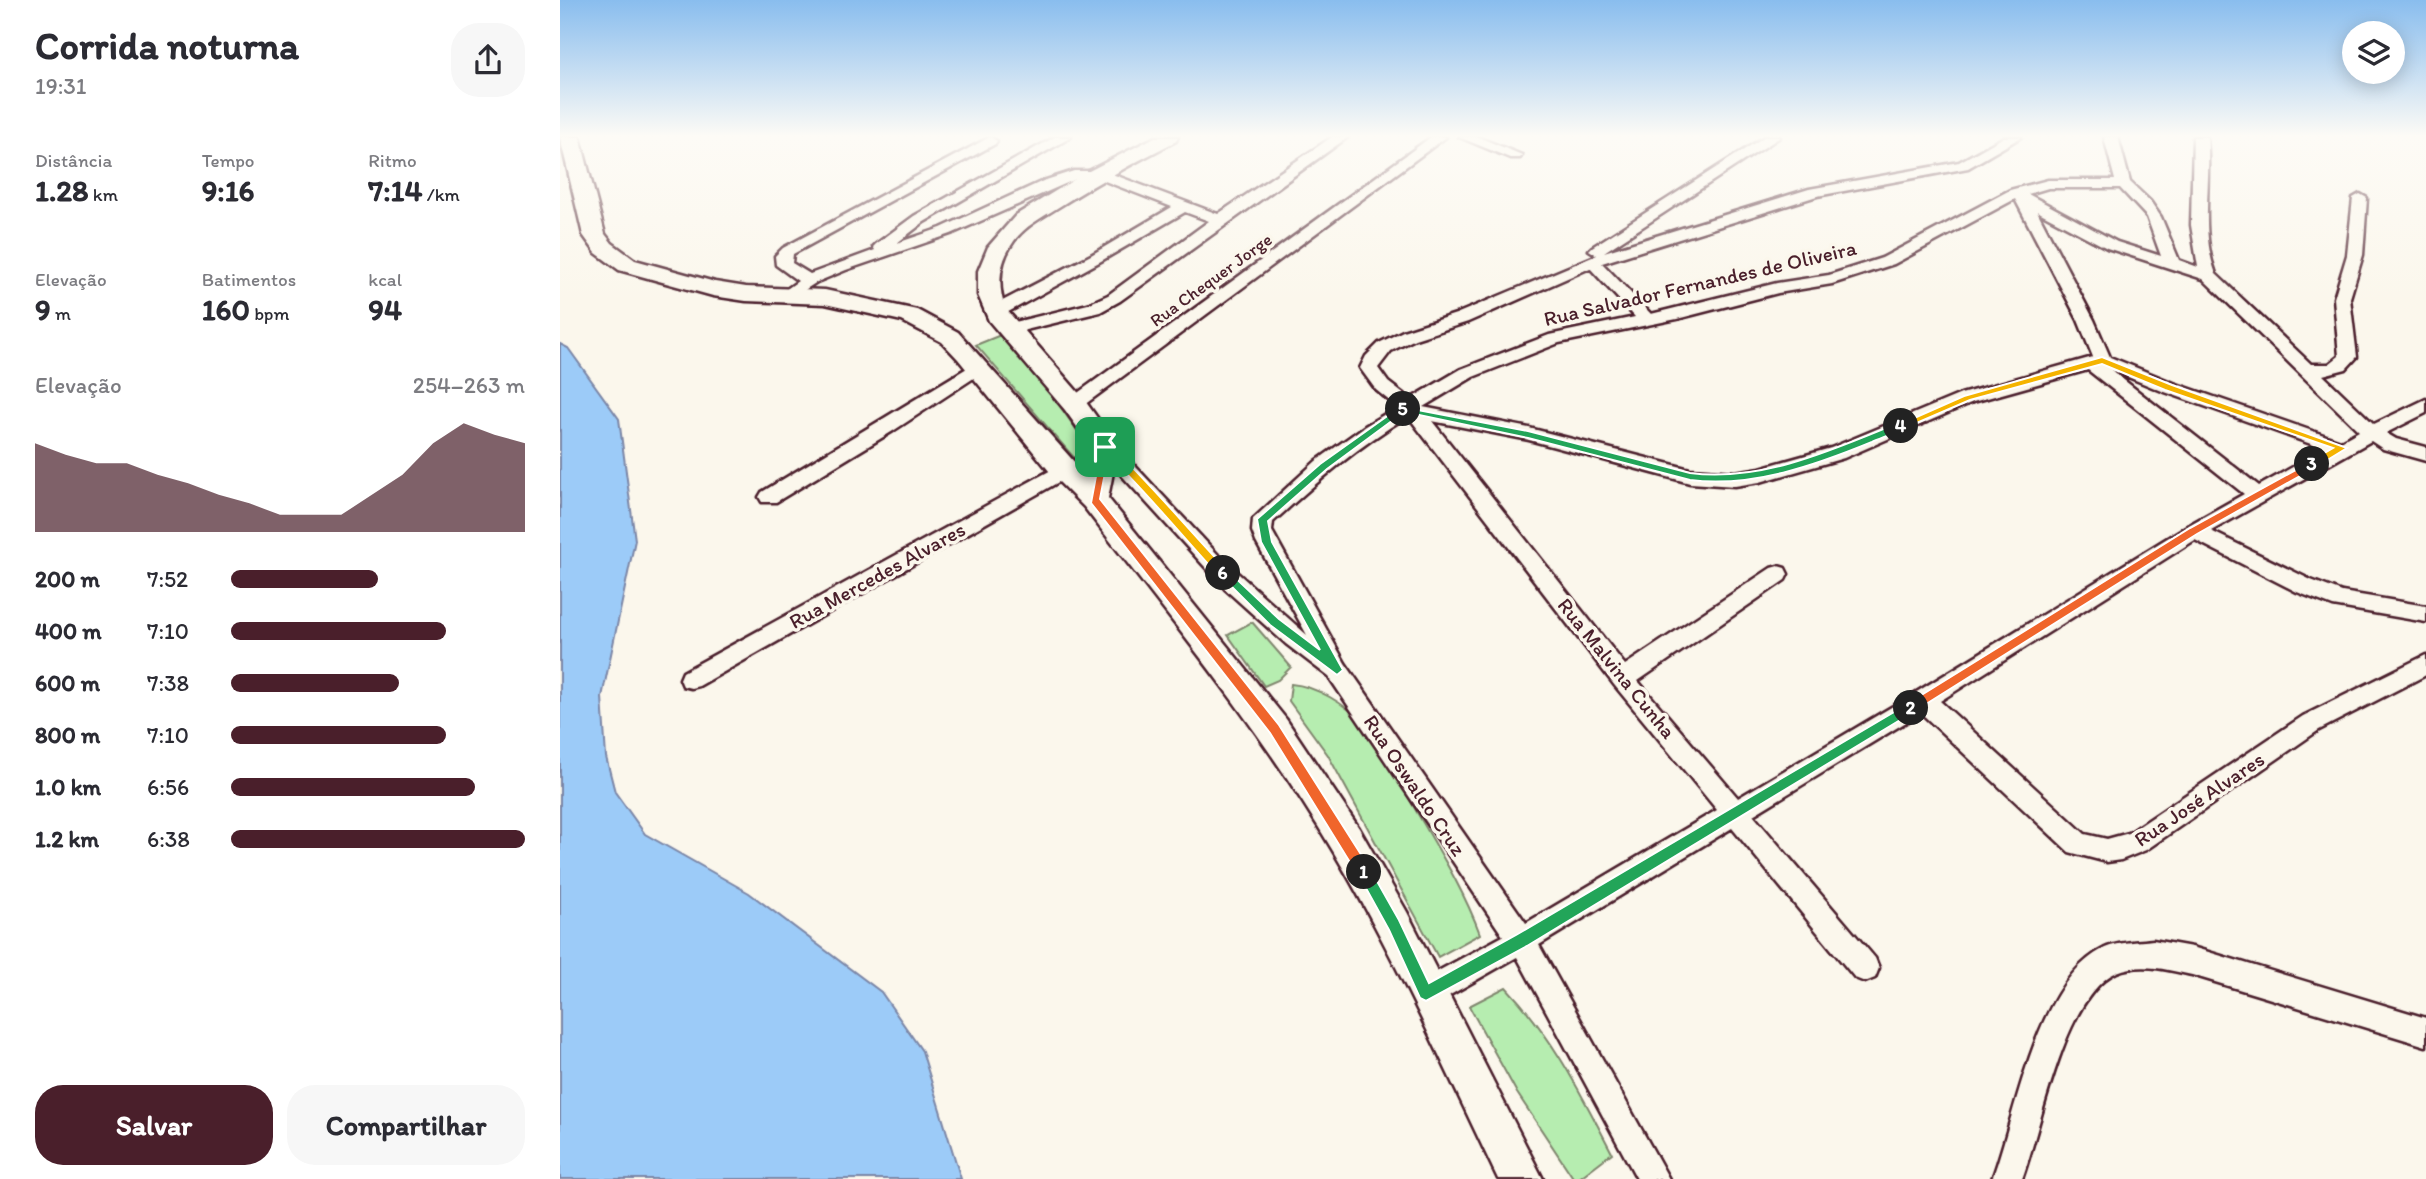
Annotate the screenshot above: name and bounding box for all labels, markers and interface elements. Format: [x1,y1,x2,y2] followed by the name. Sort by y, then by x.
[2342,21,2405,84] map controls
[2342,21,2405,84] button: layers
[35,23,299,69] text: Corrida noturna
[451,23,525,97] button: share
[35,72,87,100] text: 19:31
[35,149,112,172] text: Distância
[202,149,255,172] text: Tempo
[368,149,417,172] text: Ritmo
[35,172,89,209] text: 1.28
[202,172,255,209] text: 9:16
[368,172,423,209] text: 7:14
[89,183,118,206] text: km
[423,183,460,206] text: /km
[1146,228,1276,332] street label: Rua Chequer Jorge
[1541,235,1859,331] street label: Rua Salvador Fernandes de Oliveira
[35,268,107,291] text: Elevação
[202,268,296,291] text: Batimentos
[368,268,402,291] text: kcal
[35,291,51,328] text: 9
[202,291,250,328] text: 160
[368,291,402,328] text: 94
[51,302,71,325] text: m
[250,302,289,325] text: bpm
[35,371,122,399] text: Elevação
[413,371,525,399] text: 254–263 m
[1386,392,1420,426] pin: 5
[1398,397,1407,420] text: 5
[1884,408,1918,444] pin: 4
[1895,414,1906,437] text: 4
[1075,417,1135,477] pin
[1086,428,1124,466] icon: arrive
[2294,447,2330,482] pin: 3
[2306,452,2317,475] text: 3
[785,516,969,634] street label: Rua Mercedes Alvares
[1206,556,1240,590] pin: 6
[1217,561,1228,584] text: 6
[35,565,100,593] text: 200 m
[147,565,188,593] text: 7:52
[1553,593,1681,743] street label: Rua Malvina Cunha
[35,617,102,645] text: 400 m
[147,617,189,645] text: 7:10
[35,669,100,697] text: 600 m
[147,669,189,697] text: 7:38
[1894,690,1928,726] pin: 2
[1906,696,1916,719] text: 2
[1359,710,1472,861] street label: Rua Oswaldo Cruz
[35,721,100,749] text: 800 m
[147,721,189,749] text: 7:10
[2129,746,2269,852] street label: Rua José Alvares
[35,773,101,801] text: 1.0 km
[147,773,189,801] text: 6:56
[35,825,99,853] text: 1.2 km
[147,825,190,853] text: 6:38
[1346,854,1382,890] pin: 1
[1359,860,1368,883] text: 1
[35,1085,273,1165] button: Salvar
[287,1085,525,1165] button: Compartilhar

